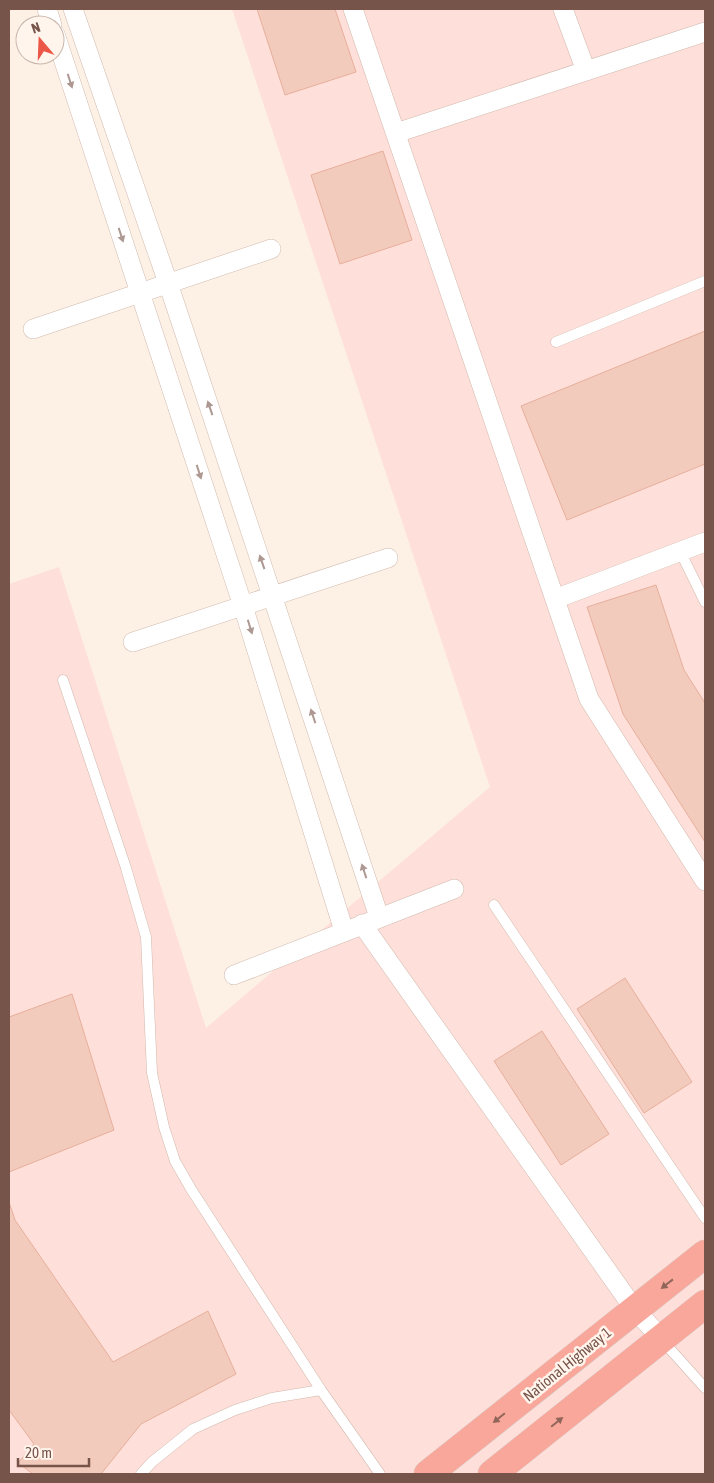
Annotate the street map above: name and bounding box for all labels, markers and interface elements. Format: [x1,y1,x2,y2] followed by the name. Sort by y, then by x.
[15,15,65,65] north arrow
[29,19,42,37] text: N
[67,73,74,88] one-way arrow
[117,228,125,243] one-way arrow
[206,400,214,415] one-way arrow
[196,465,203,480] one-way arrow
[257,554,265,569] one-way arrow
[246,619,254,634] one-way arrow
[309,709,316,724] one-way arrow
[360,863,367,878] one-way arrow
[660,1279,674,1289] one-way arrow
[520,1323,614,1405] street label: National Highway 1
[493,1412,506,1423] one-way arrow
[551,1416,564,1427] one-way arrow
[18,1436,89,1468] scale bar
[25,1444,52,1461] text: 20 m

